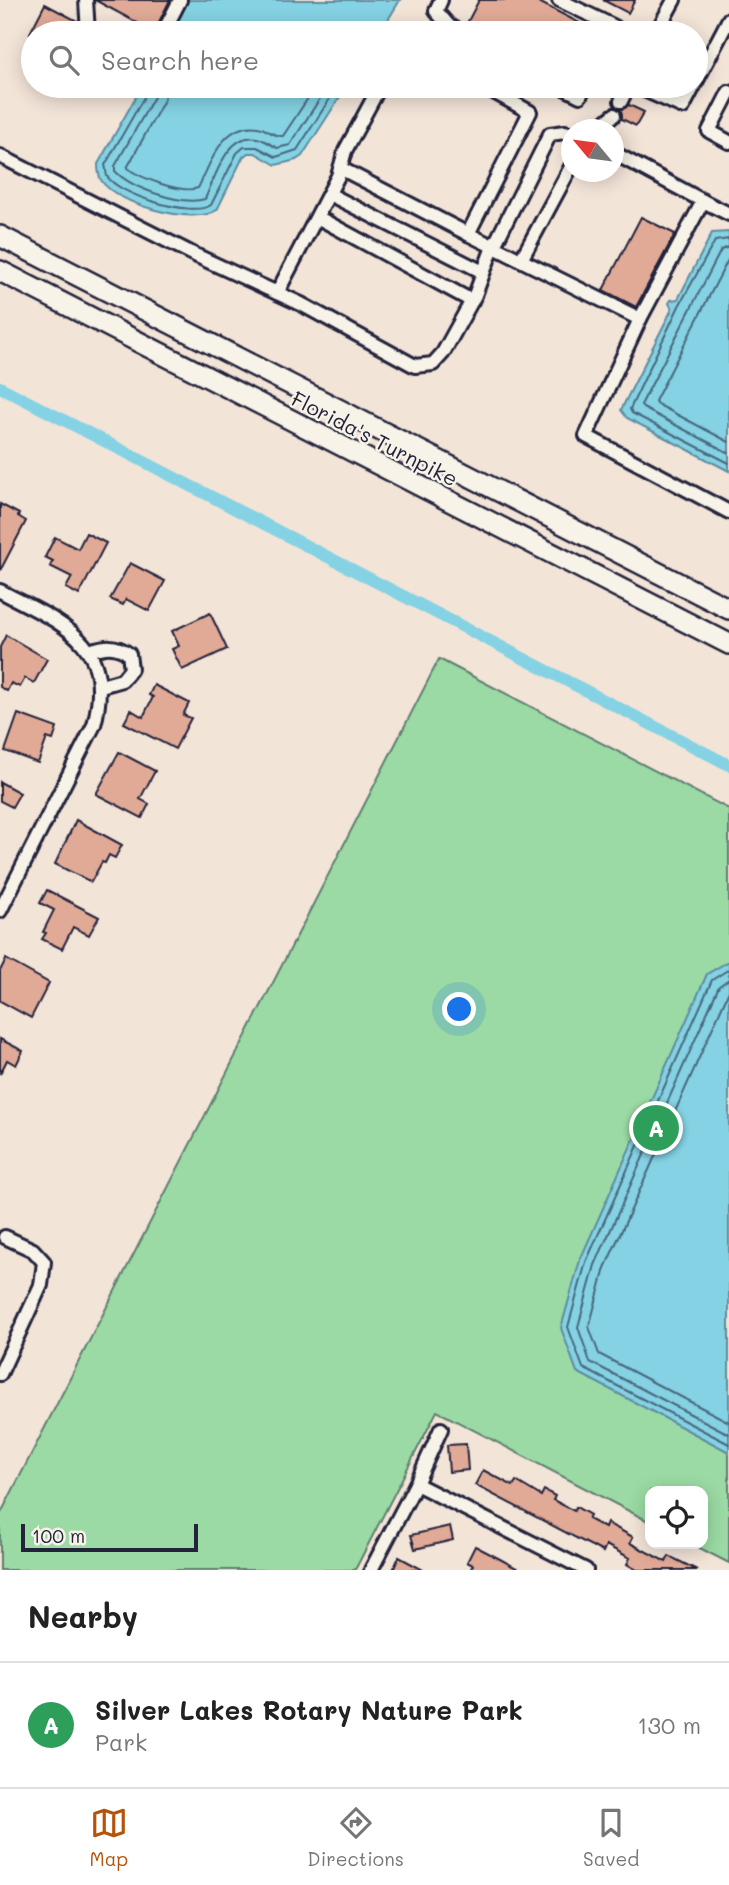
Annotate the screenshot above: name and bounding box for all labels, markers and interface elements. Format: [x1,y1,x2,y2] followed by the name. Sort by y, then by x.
[21,21,708,98] search box
[45,41,83,79] icon: search
[101,43,259,77] text: Search here
[561,119,624,182] north arrow
[287,384,463,492] street label: Florida's Turnpike
[442,992,476,1026] your location
[633,1102,679,1154] pin: A
[645,1486,708,1549] map controls
[645,1486,708,1549] button: locate
[21,1521,198,1553] scale bar
[32,1523,85,1548] text: 100 m
[28,1596,138,1636] text: Nearby
[95,1693,523,1727] text: Silver Lakes Rotary Nature Park
[43,1710,59,1740] text: A
[637,1710,701,1740] text: 130 m
[95,1727,147,1757] text: Park
[90,1804,128,1871] tab: Map
[307,1804,404,1871] tab: Directions
[583,1804,639,1871] tab: Saved

